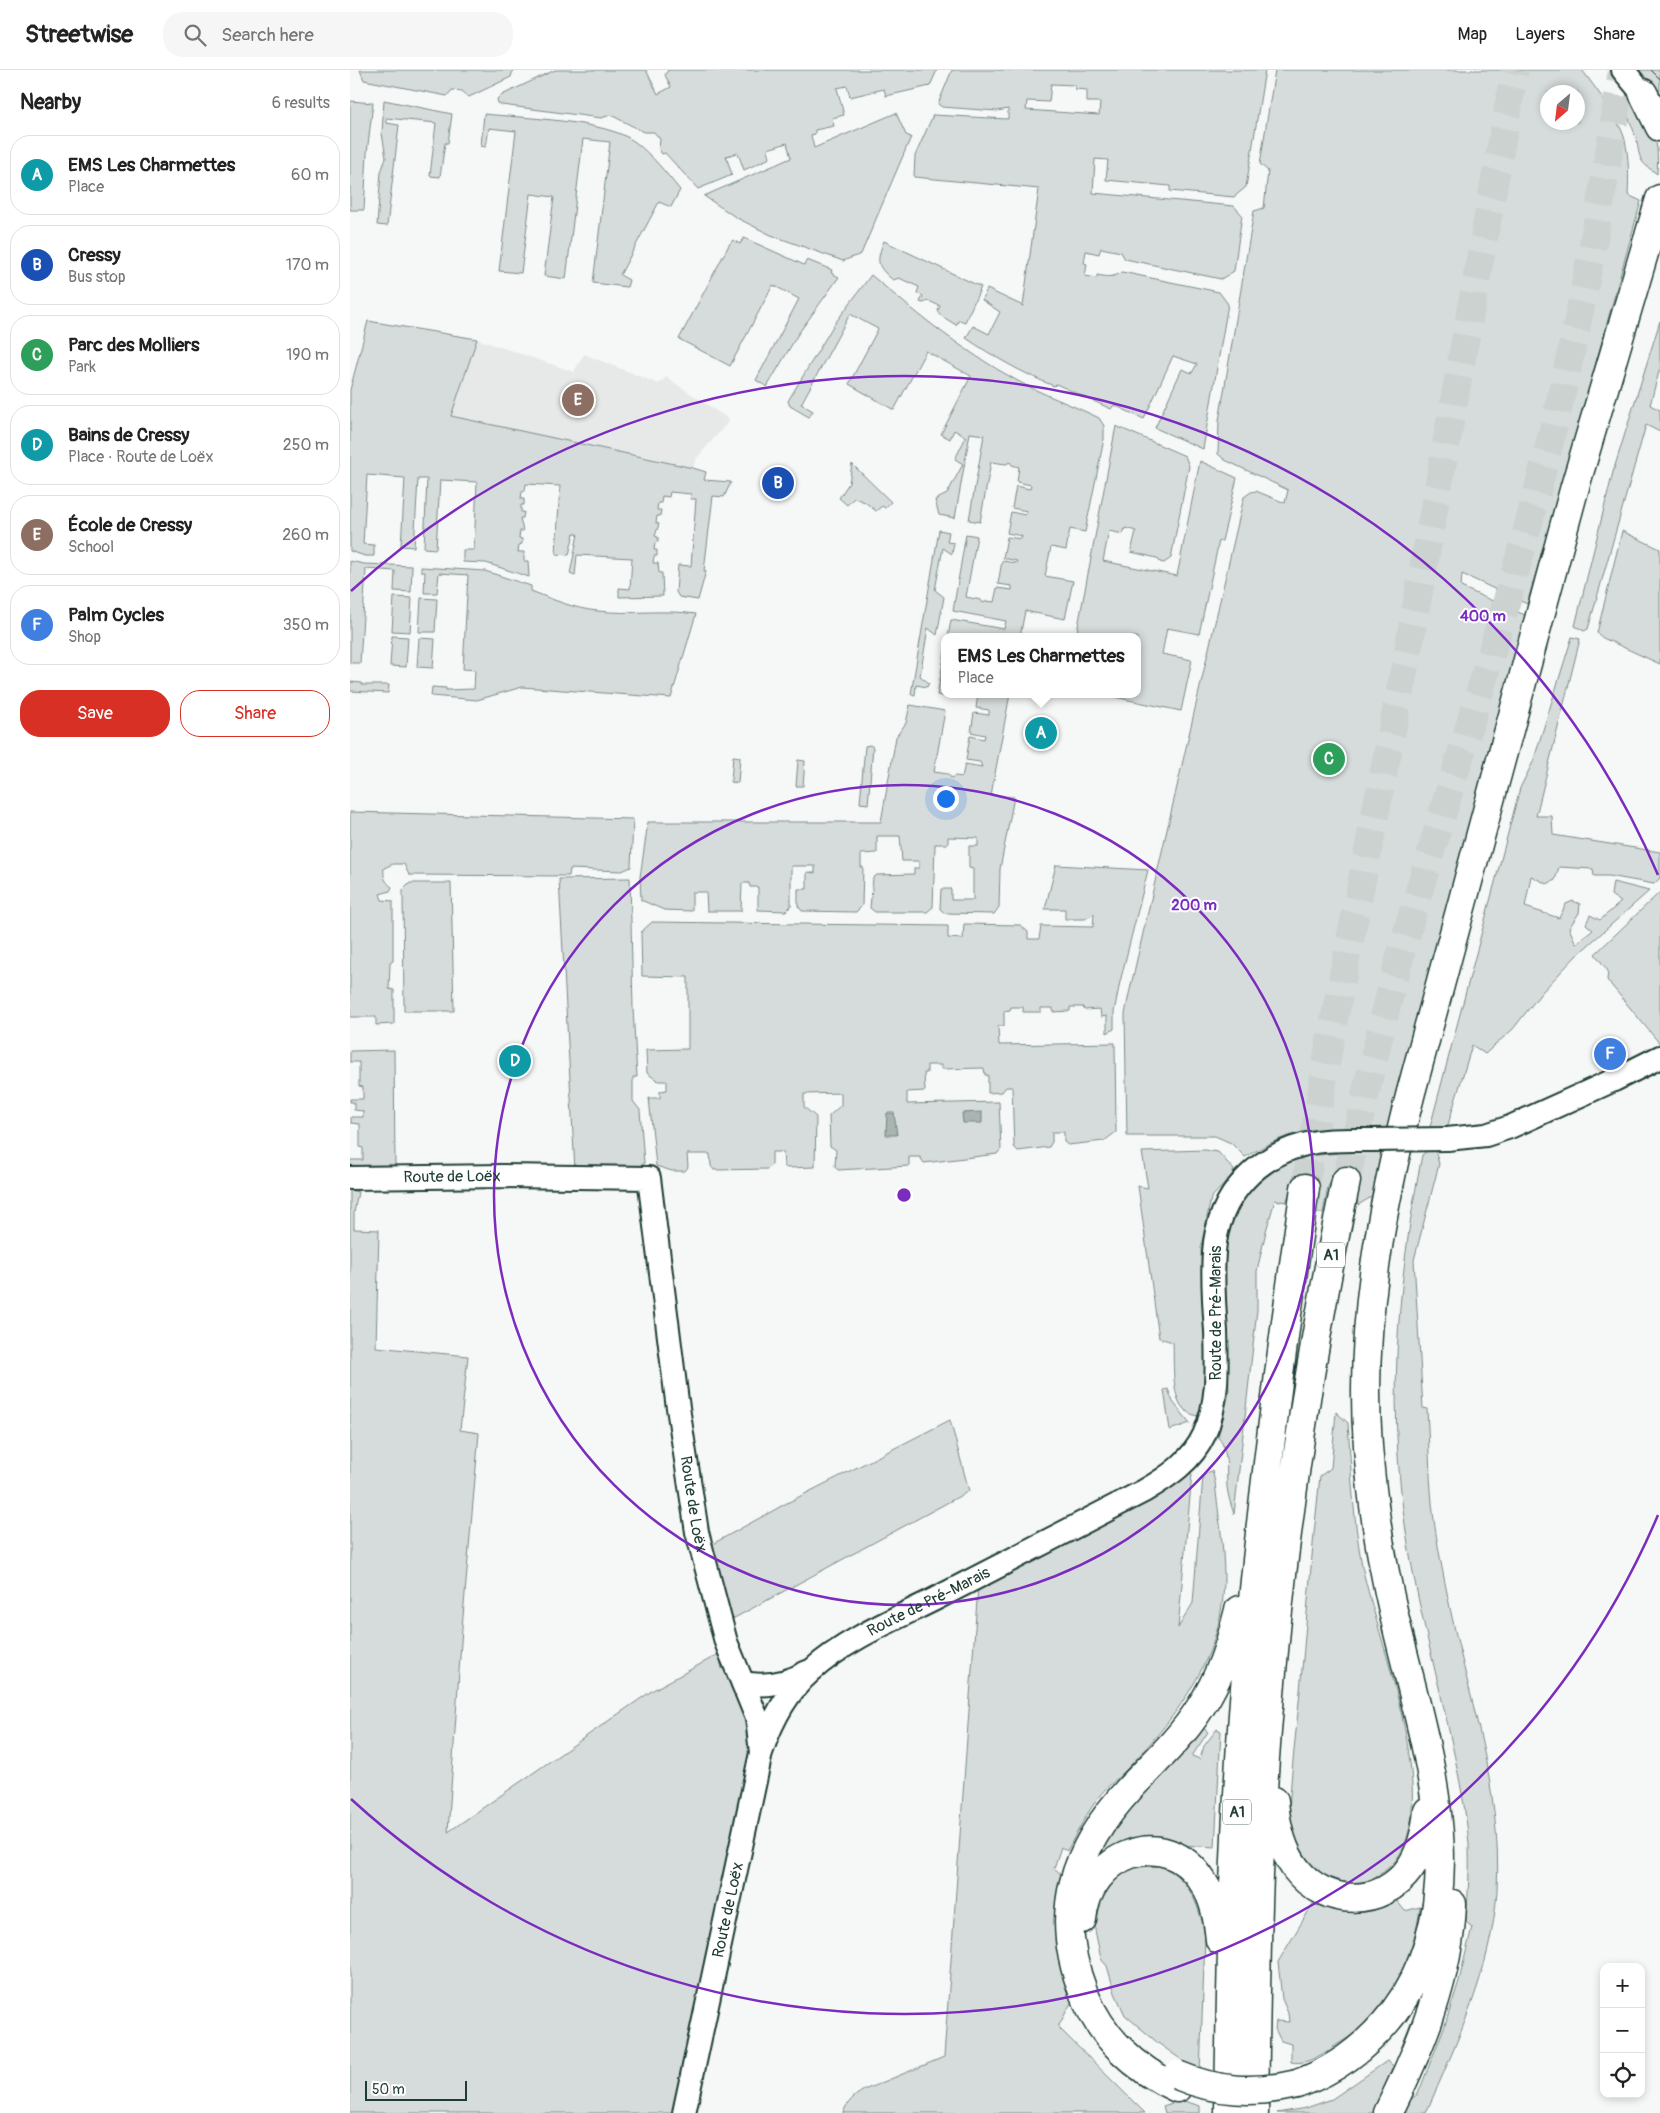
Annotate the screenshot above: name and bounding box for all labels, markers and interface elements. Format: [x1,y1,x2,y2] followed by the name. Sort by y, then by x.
[163,12,513,57] search box
[25,20,133,49] text: Streetwise
[181,21,209,49] icon: search
[221,23,314,47] text: Search here
[1458,23,1487,46] text: Map
[1515,23,1565,46] text: Layers
[1593,23,1635,46] text: Share
[1540,85,1585,130] north arrow
[20,89,81,116] text: Nearby
[272,93,330,113] text: 6 results
[68,153,235,177] text: EMS Les Charmettes
[32,165,42,185] text: A
[291,165,329,185] text: 60 m
[68,177,104,197] text: Place
[68,243,121,267] text: Cressy
[32,255,42,275] text: B
[286,255,329,275] text: 170 m
[68,267,126,287] text: Bus stop
[68,333,200,357] text: Parc des Molliers
[32,345,42,365] text: C
[286,345,329,365] text: 190 m
[68,357,96,377] text: Park
[562,381,594,419] pin: E
[68,423,189,447] text: Bains de Cressy
[32,435,42,455] text: D
[283,435,329,455] text: 250 m
[68,447,213,467] text: Place · Route de Loëx
[762,464,794,502] pin: B
[68,513,192,537] text: École de Cressy
[33,525,41,545] text: E
[282,525,329,545] text: 260 m
[68,537,114,557] text: School
[68,603,164,627] text: Palm Cycles
[1460,607,1506,626] text: 400 m
[32,615,42,635] text: F
[283,615,329,635] text: 350 m
[68,627,101,647] text: Shop
[941,633,1141,698] popup
[957,644,1125,668] text: EMS Les Charmettes
[957,668,994,688] text: Place
[20,690,170,737] button: Save
[180,690,330,737] button: Share
[1025,714,1057,752] pin: A
[1313,740,1345,778] pin: C
[933,786,959,812] your location
[1171,896,1217,915] text: 200 m
[1594,1035,1626,1073] pin: F
[499,1042,531,1080] pin: D
[403,1166,501,1187] street label: Route de Loëx
[895,1186,913,1204] centre of rings
[1317,1242,1345,1268] road number: A1
[1206,1246,1226,1380] street label: Route de Pré-Marais
[676,1454,712,1554] street label: Route de Loëx
[864,1562,993,1641] street label: Route de Pré-Marais
[1223,1800,1251,1824] road number: A1
[708,1860,748,1960] street label: Route de Loëx
[1600,1963,1645,2098] map controls
[1600,1963,1645,2008] button: +
[1600,2008,1645,2053] button: −
[1600,2053,1645,2098] button: locate
[365,2078,468,2101] scale bar
[372,2081,405,2098] text: 50 m

